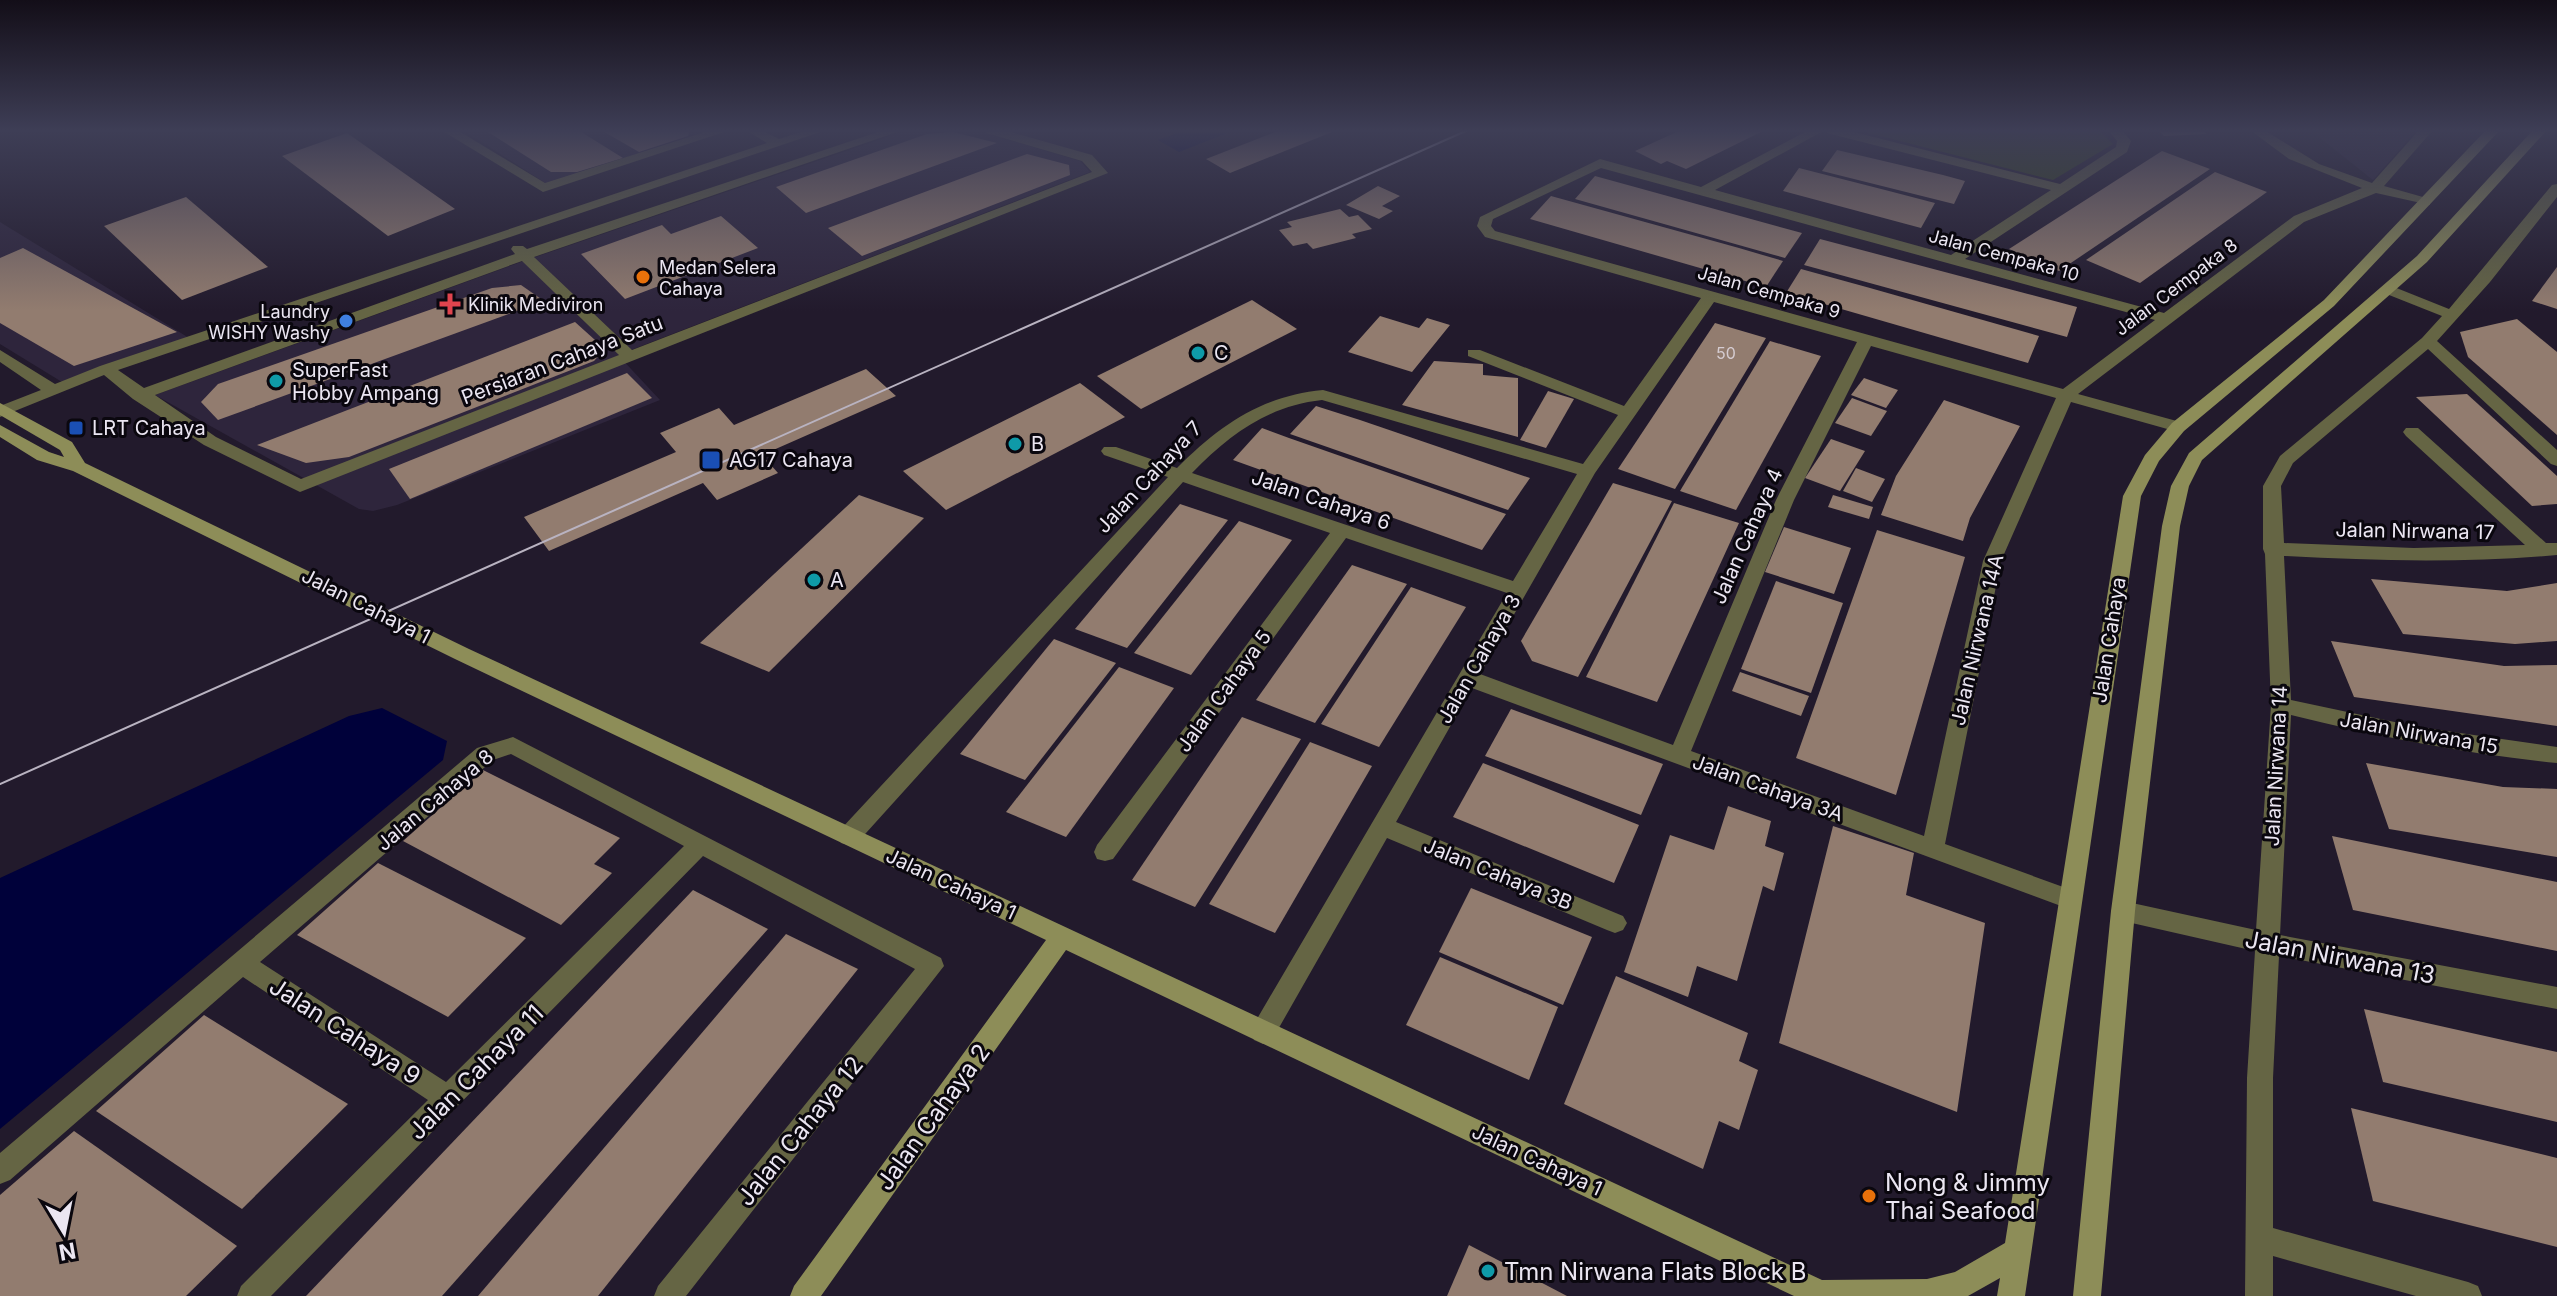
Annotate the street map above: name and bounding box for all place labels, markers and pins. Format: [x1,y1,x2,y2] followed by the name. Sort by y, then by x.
[659,257,776,299] place label: Medan Selera Cahaya
[634,268,652,286] marker: Medan Selera Cahaya
[439,293,461,315] marker: Klinik Mediviron
[468,294,603,315] place label: Klinik Mediviron
[208,301,330,343] place label: Laundry WISHY Washy
[337,312,355,330] marker: Laundry WISHY Washy
[1214,341,1229,365] place label: C
[1189,344,1207,362] marker: C
[292,358,439,405] place label: SuperFast Hobby Ampang
[267,372,285,390] marker: SuperFast Hobby Ampang
[92,416,206,440] place label: LRT Cahaya
[67,419,85,437] marker: LRT Cahaya
[1031,432,1044,456] place label: B
[1006,435,1024,453] marker: B
[729,448,853,472] place label: AG17 Cahaya
[700,449,722,471] marker: AG17 Cahaya
[830,568,844,592] place label: A
[805,571,823,589] marker: A
[1885,1168,2050,1225] place label: Nong & Jimmy Thai Seafood
[1860,1187,1878,1205] marker: Nong & Jimmy Thai Seafood
[1504,1257,1806,1286] place label: Tmn Nirwana Flats Block B
[1479,1262,1497,1280] marker: Tmn Nirwana Flats Block B

